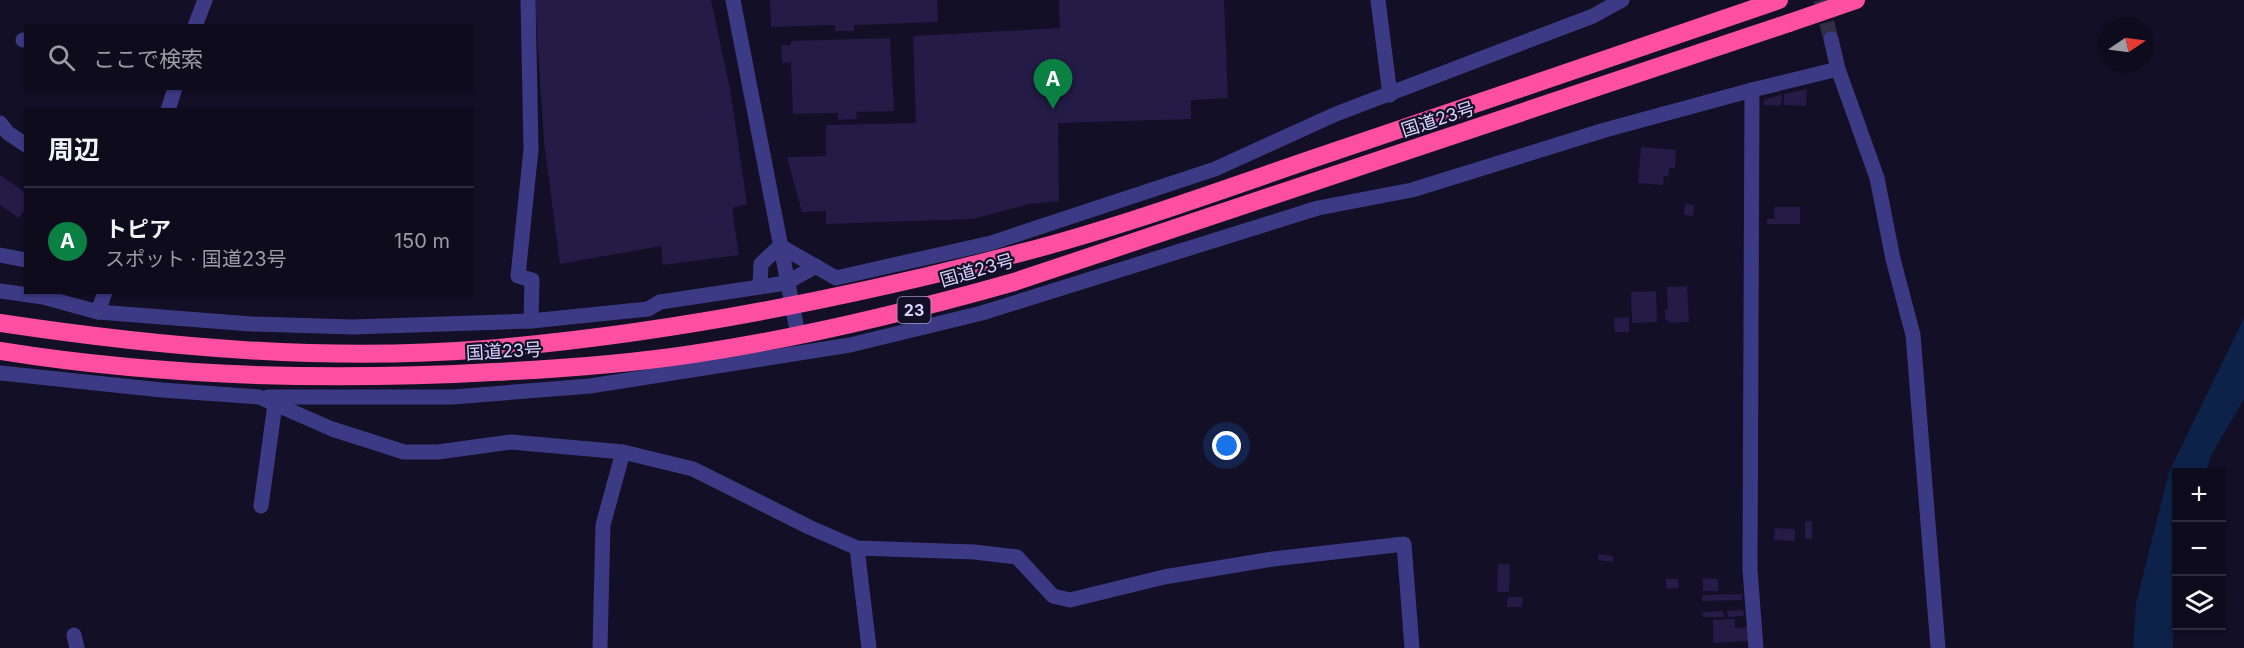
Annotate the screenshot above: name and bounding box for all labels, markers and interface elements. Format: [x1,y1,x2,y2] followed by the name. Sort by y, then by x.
[2100,18,2154,72] north arrow
[24,24,474,90] search box
[45,41,78,74] icon: search
[93,46,203,72] text: ここで検索
[1034,60,1072,109] pin: A
[1399,97,1477,141] street label: 国道23号
[48,134,100,165] text: 周辺
[105,216,171,242] text: トピア
[60,229,75,253] text: A
[394,229,450,253] text: 150 m
[105,247,287,271] text: スポット · 国道23号
[938,249,1016,291] street label: 国道23号
[898,297,930,323] road number: 23
[465,339,543,363] street label: 国道23号
[1212,431,1241,460] your location
[2172,468,2226,630] map controls
[2172,468,2226,522] button: +
[2172,522,2226,576] button: −
[2172,576,2226,630] button: layers

